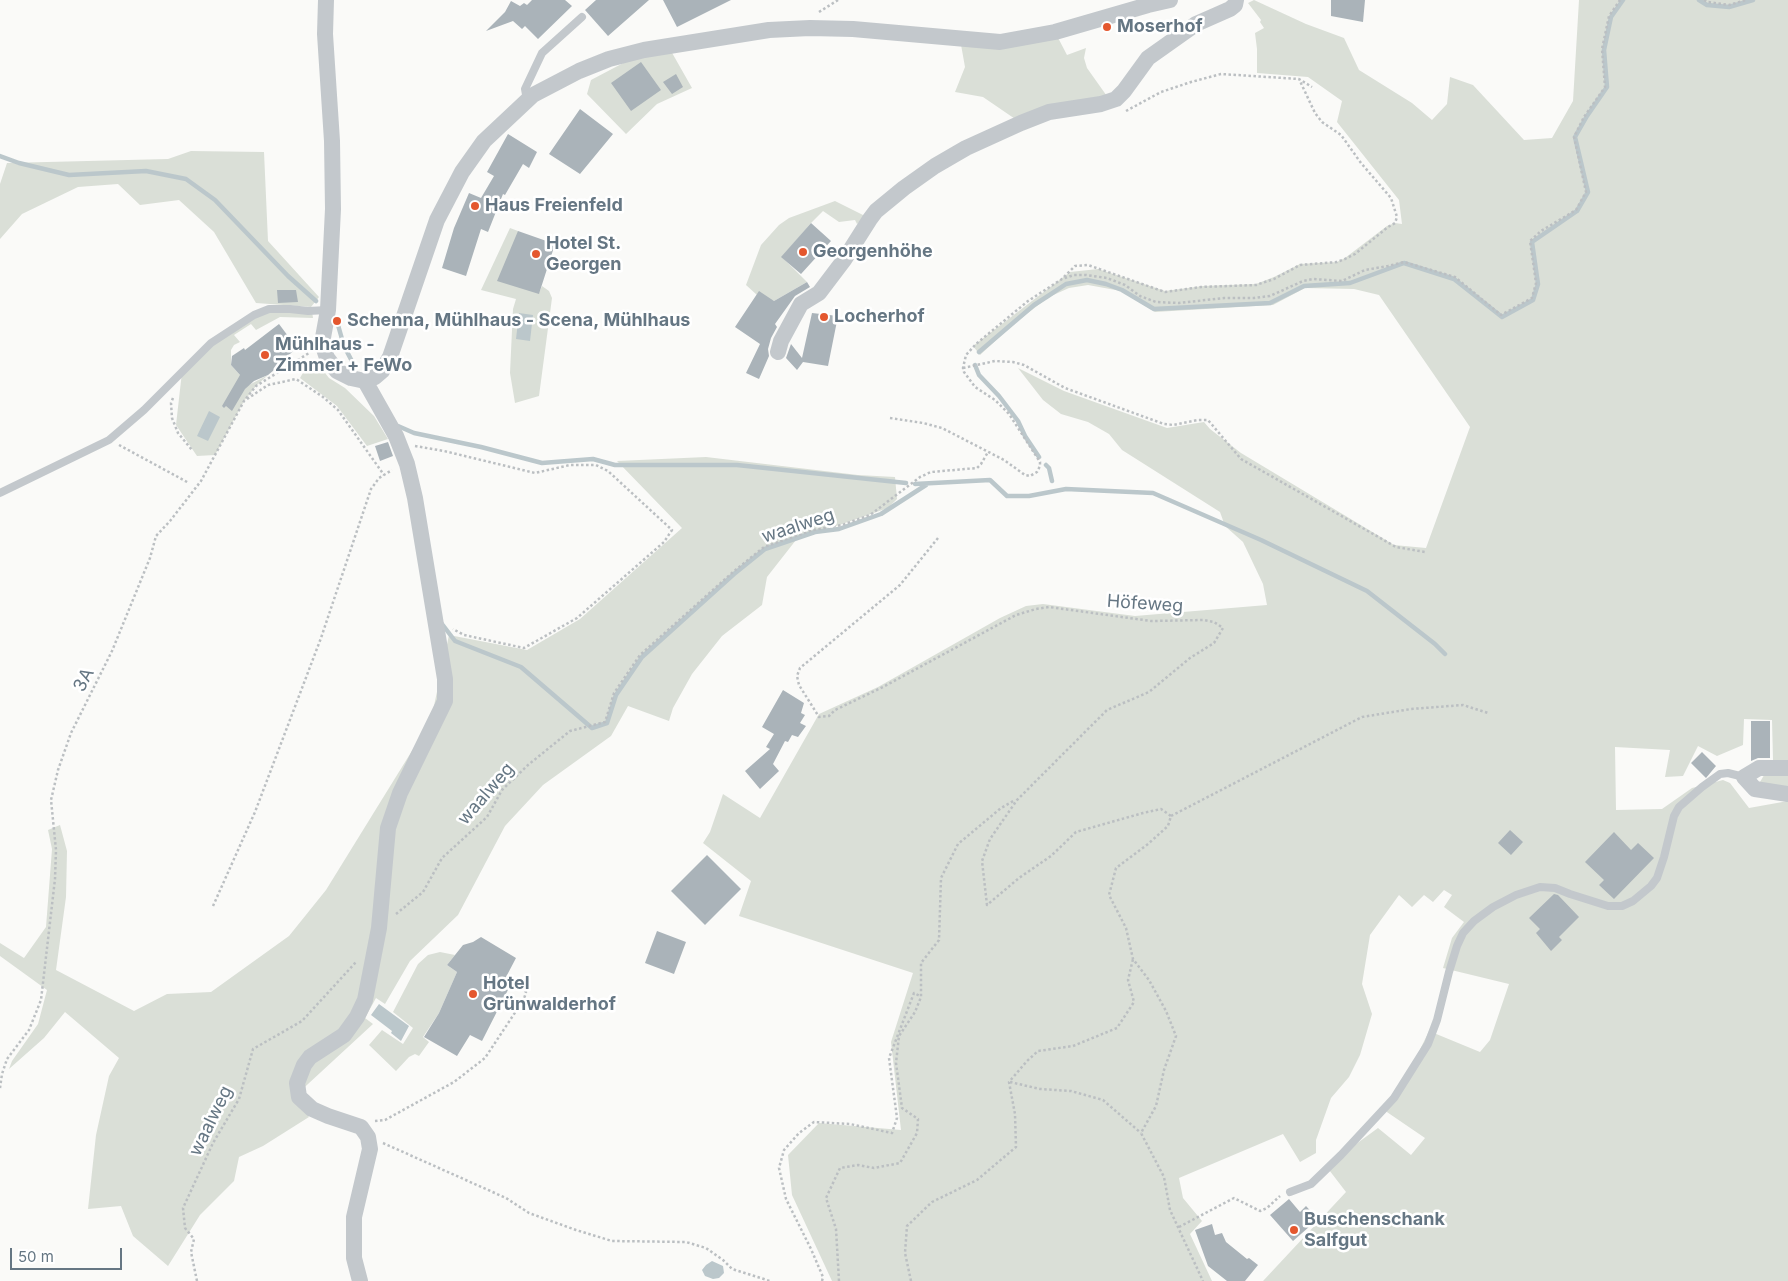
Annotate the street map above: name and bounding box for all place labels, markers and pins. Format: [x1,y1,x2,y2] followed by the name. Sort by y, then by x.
[1117,16,1203,38] place label: Moserhof
[1101,21,1113,33] marker: Moserhof
[485,195,623,217] place label: Haus Freienfeld
[469,200,481,212] marker: Haus Freienfeld
[546,233,621,276] place label: Hotel St. Georgen
[813,241,933,263] place label: Georgenhöhe
[797,246,809,258] marker: Georgenhöhe
[530,248,542,260] marker: Hotel St. Georgen
[834,306,925,328] place label: Locherhof
[347,310,690,332] place label: Schenna, Mühlhaus - Scena, Mühlhaus
[818,311,830,323] marker: Locherhof
[331,315,343,327] marker: Schenna, Mühlhaus - Scena, Mühlhaus
[275,334,412,376] place label: Mühlhaus - Zimmer + FeWo
[259,349,271,361] marker: Mühlhaus - Zimmer + FeWo
[483,973,616,1016] place label: Hotel Grünwalderhof
[467,988,479,1000] marker: Hotel Grünwalderhof
[1304,1209,1445,1252] place label: Buschenschank Salfgut
[1288,1224,1300,1236] marker: Buschenschank Salfgut

